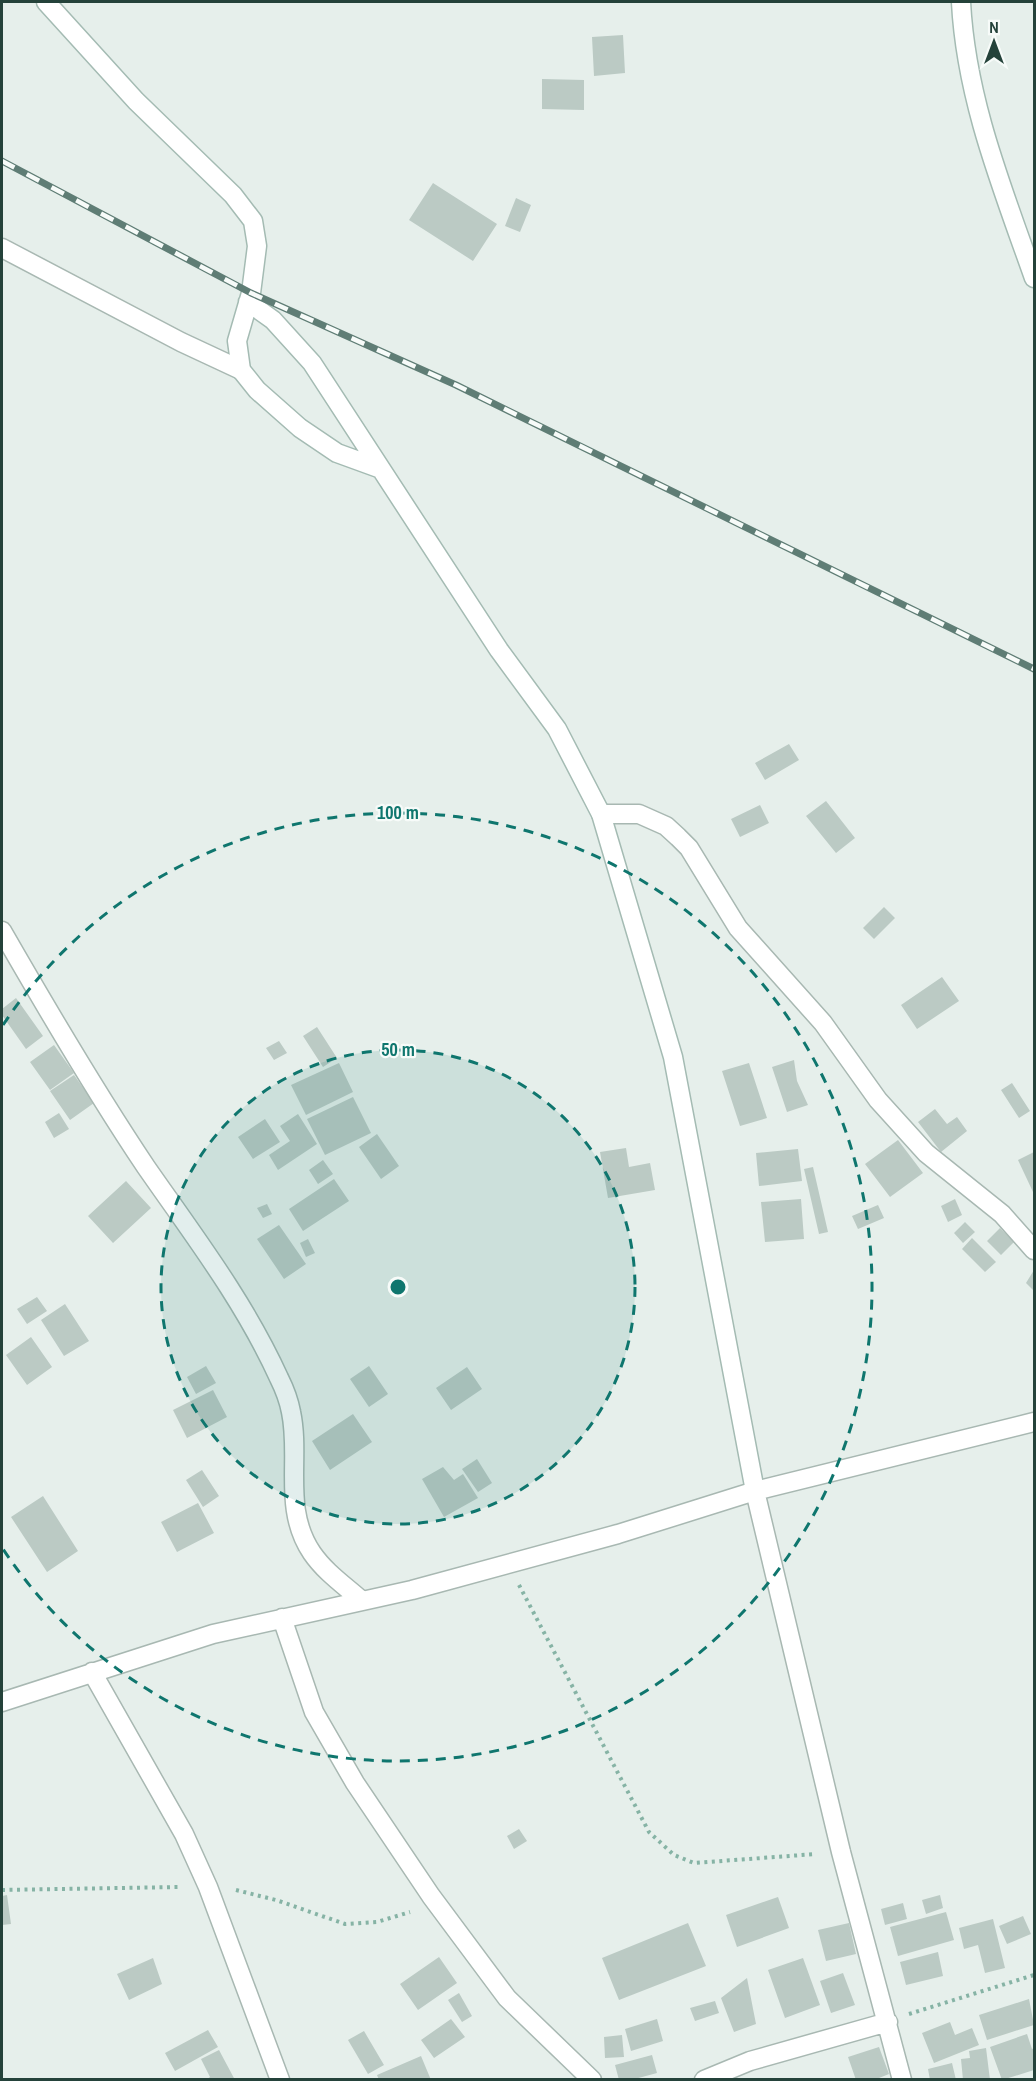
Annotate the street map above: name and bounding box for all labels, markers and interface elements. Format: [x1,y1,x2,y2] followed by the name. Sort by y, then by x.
[964,12,1024,72] north arrow
[989,16,999,38] text: N
[377,800,419,825] text: 100 m
[381,1037,415,1062] text: 50 m
[388,1277,408,1297] centre of rings

